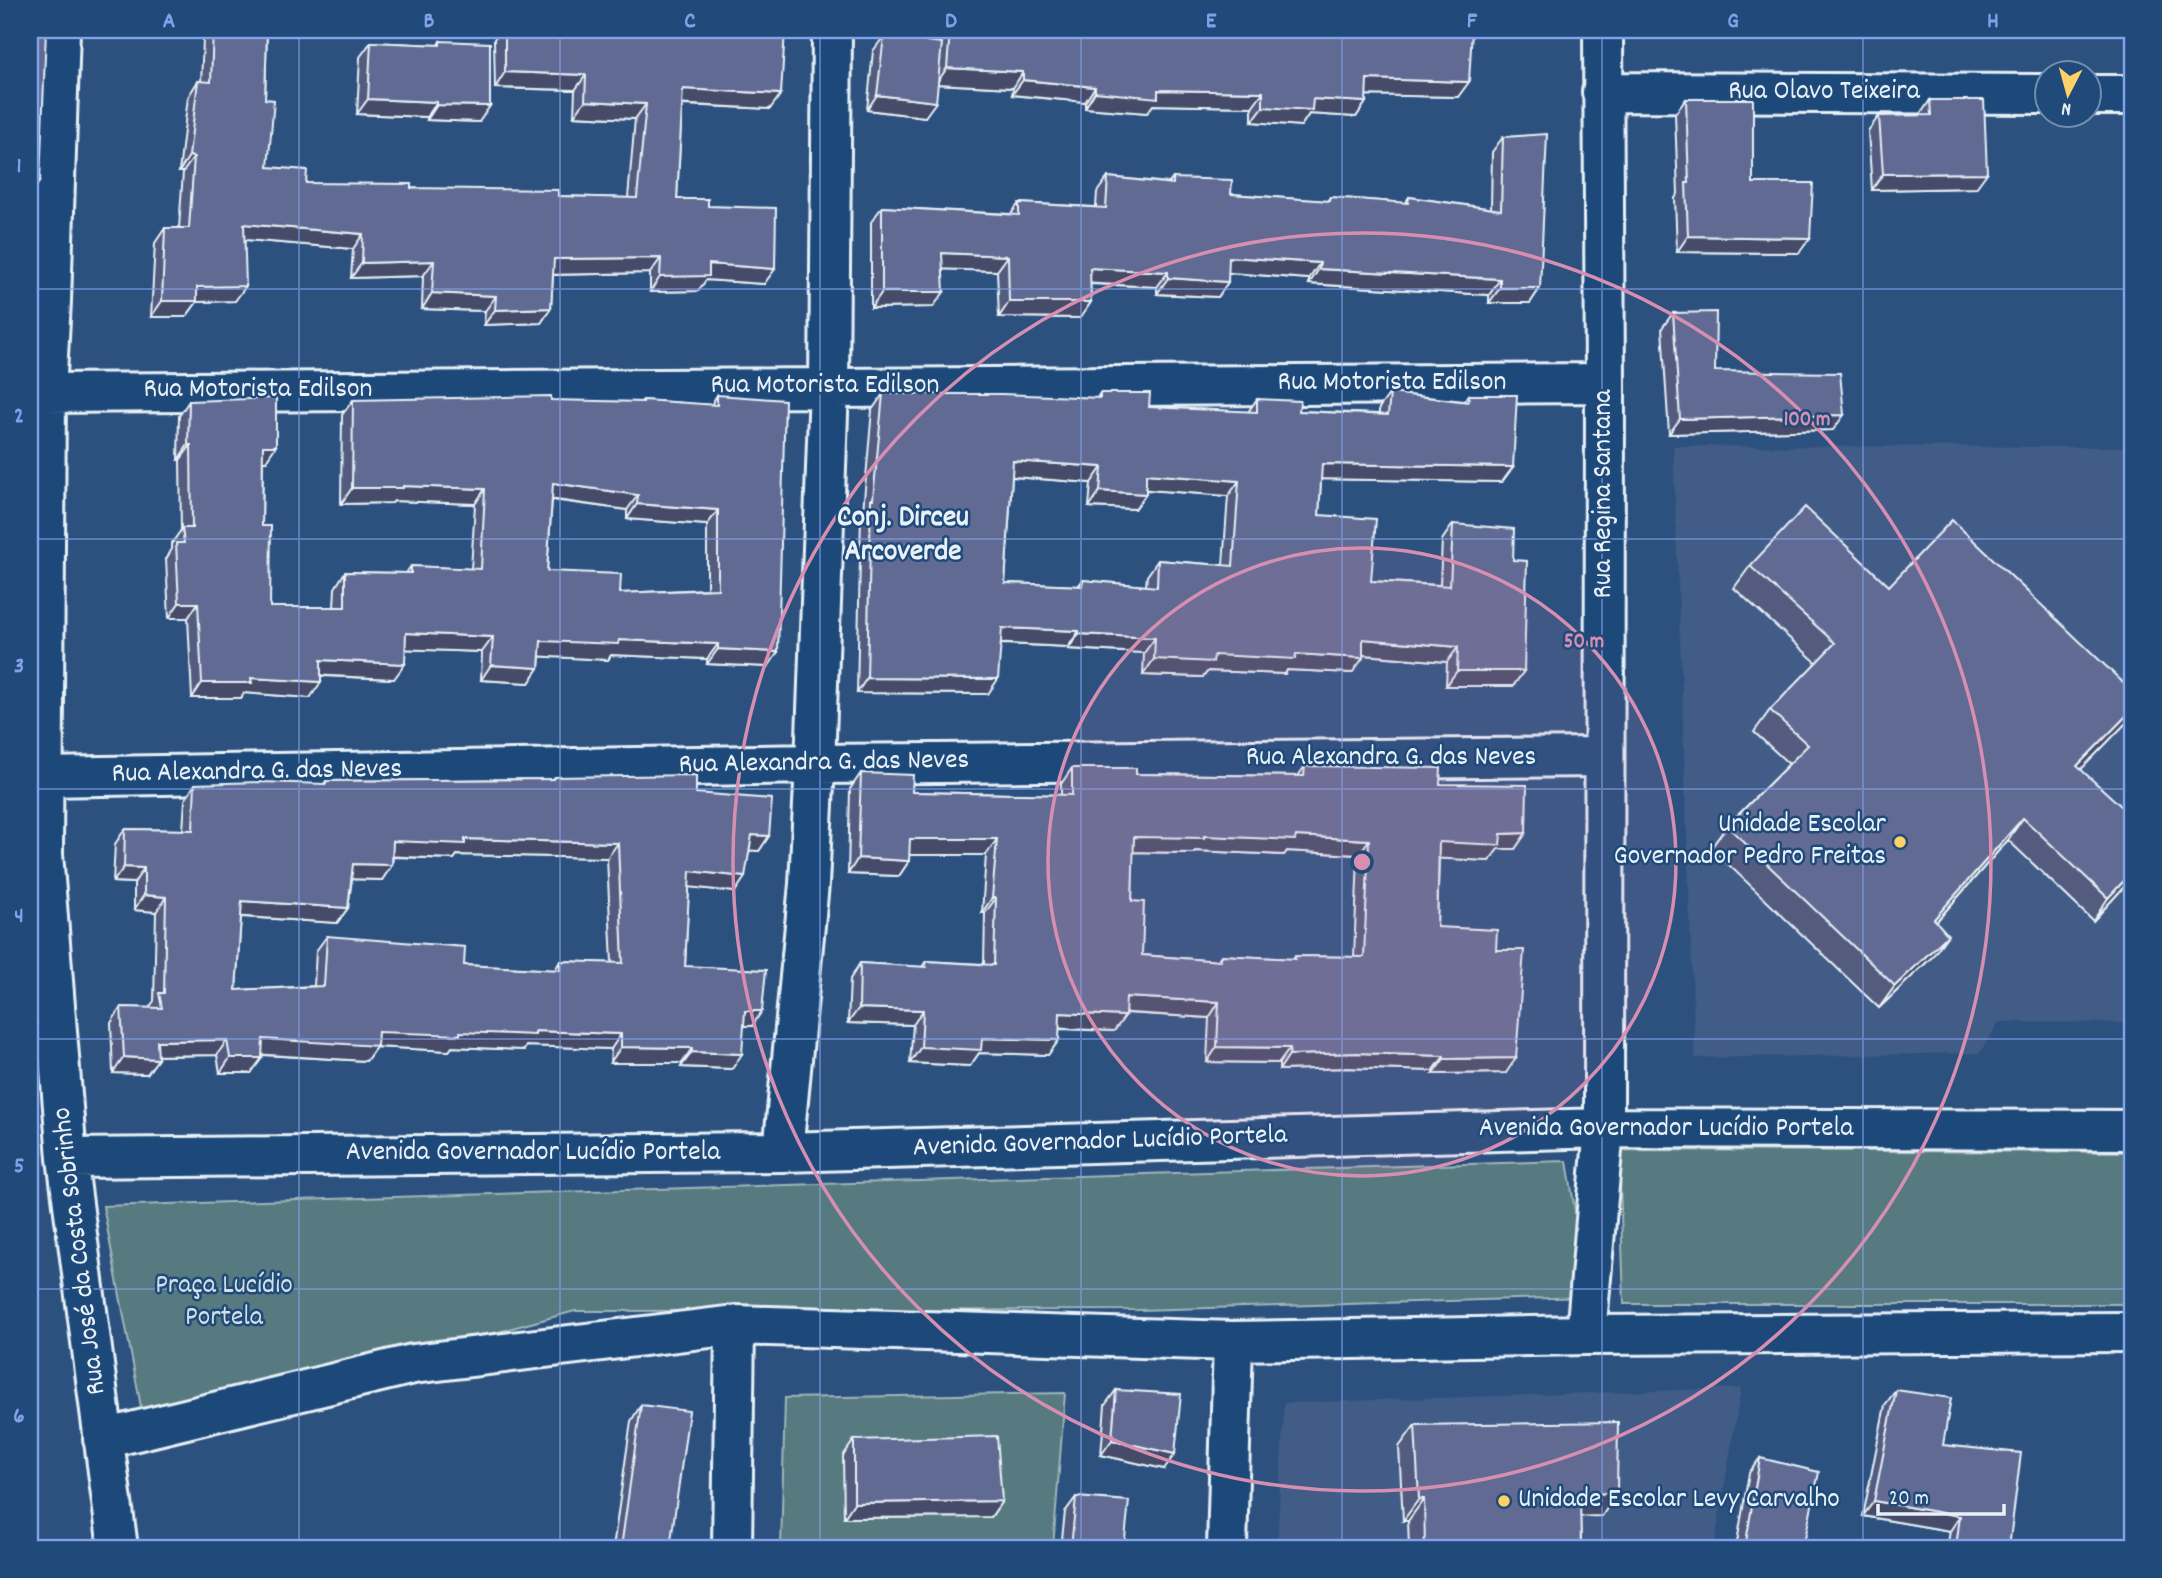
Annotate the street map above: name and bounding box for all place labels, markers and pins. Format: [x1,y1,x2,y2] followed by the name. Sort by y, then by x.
[1614,806,1887,878] place label: Unidade Escolar Governador Pedro Freitas
[1892,834,1908,850] marker: Unidade Escolar Governador Pedro Freitas
[1350,850,1374,874] centre of rings
[1518,1481,1840,1521] place label: Unidade Escolar Levy Carvalho
[1496,1493,1512,1509] marker: Unidade Escolar Levy Carvalho

